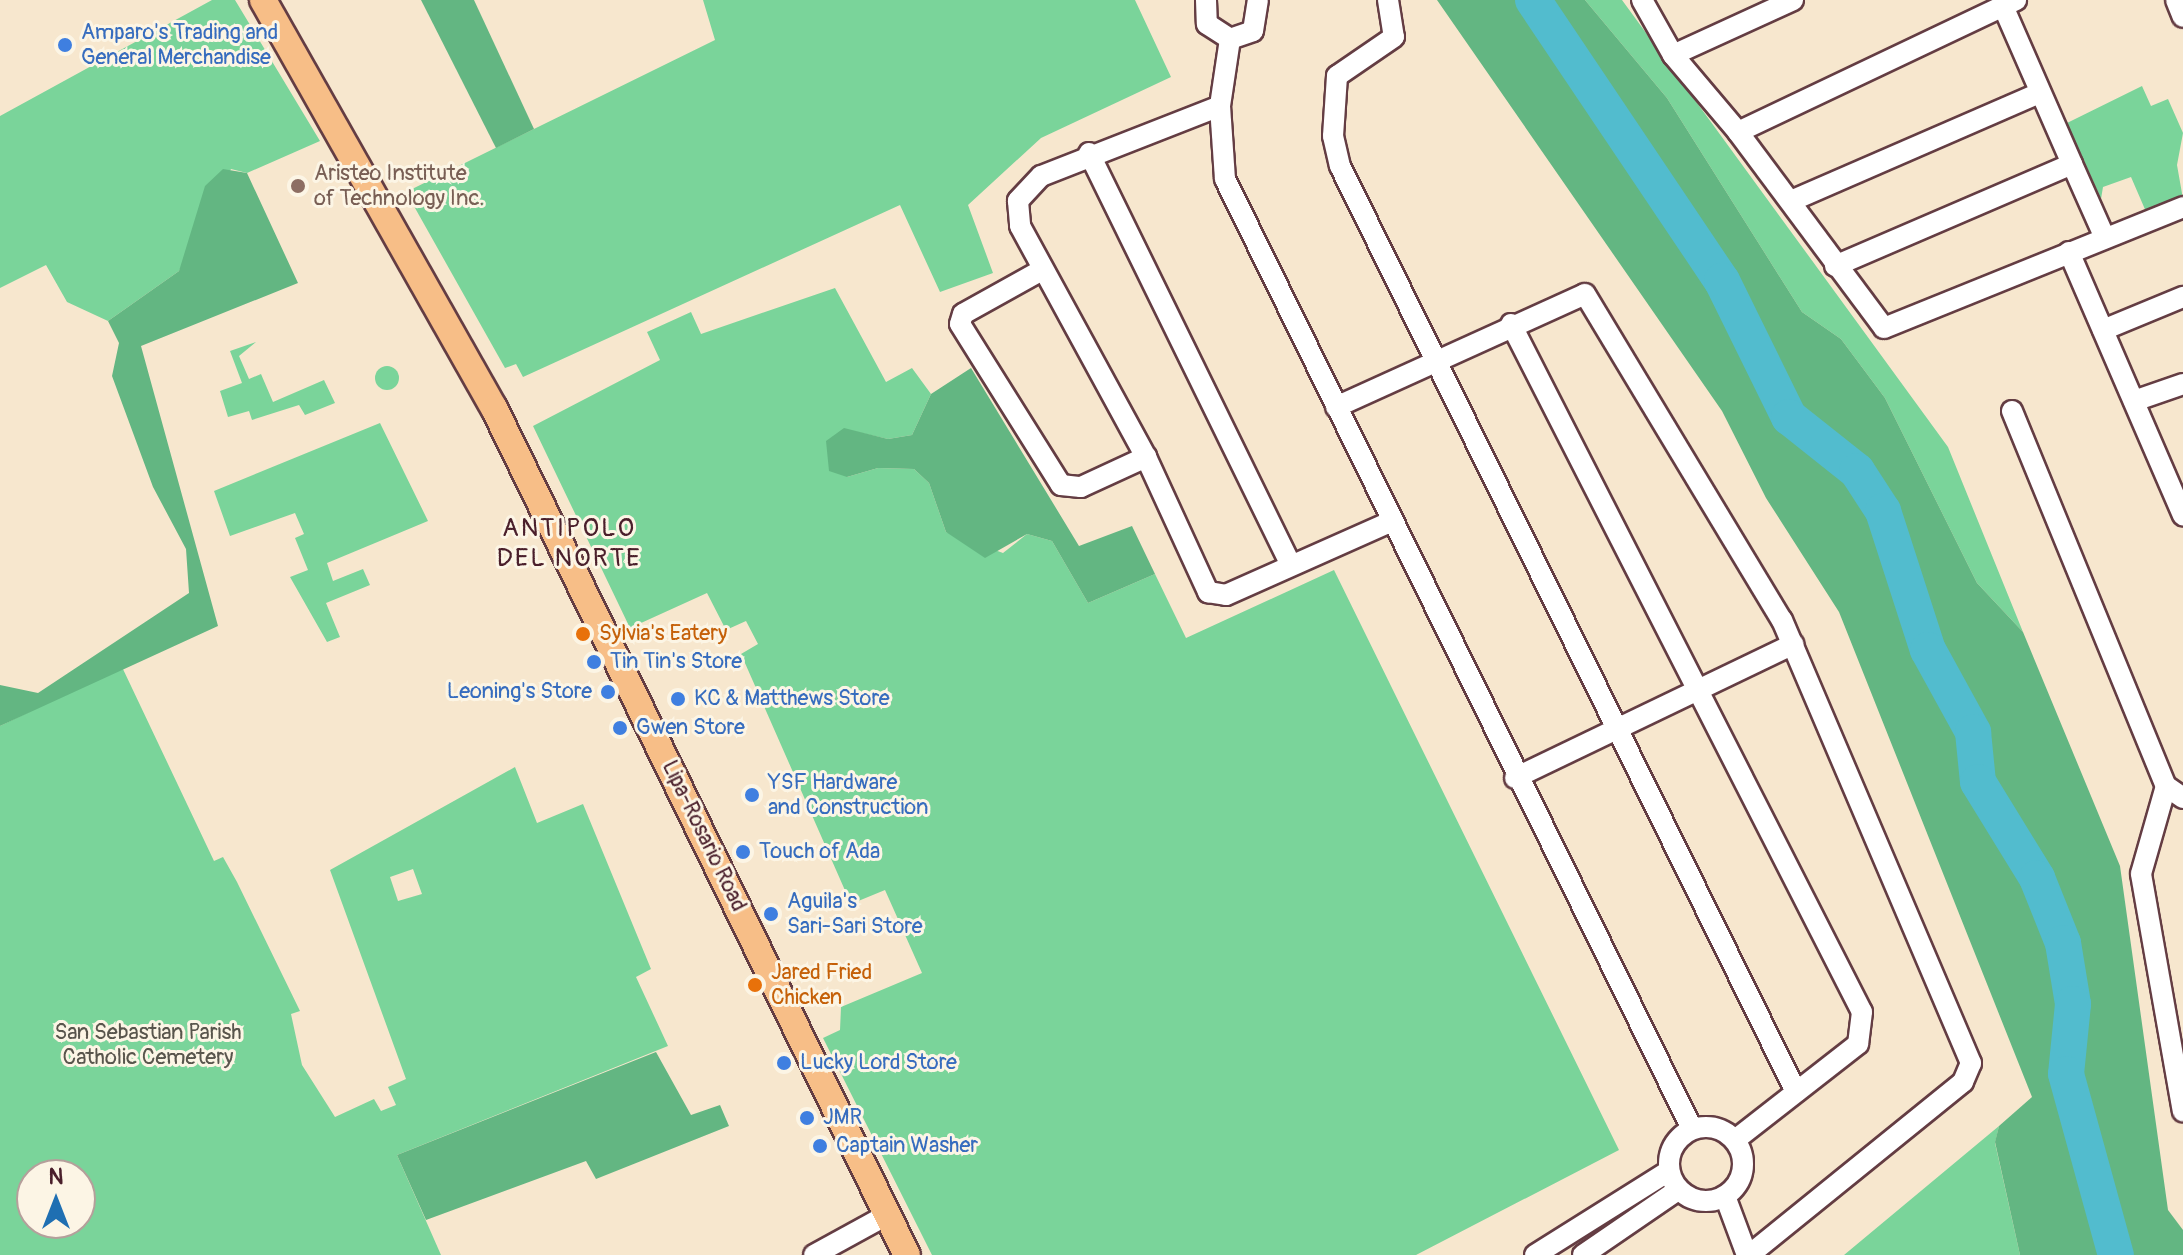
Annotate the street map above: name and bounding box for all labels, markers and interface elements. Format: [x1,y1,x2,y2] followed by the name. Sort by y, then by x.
[81,19,278,70] place label: Amparo's Trading and General Merchandise
[56,36,74,54] marker: Amparo's Trading and General Merchandise
[314,160,484,212] place label: Aristeo Institute of Technology Inc.
[289,177,307,195] marker: Aristeo Institute of Technology Inc.
[496,513,642,574] district label: ANTIPOLO DEL NORTE
[599,621,727,647] place label: Sylvia's Eatery
[574,625,592,643] marker: Sylvia's Eatery
[610,649,742,675] place label: Tin Tin's Store
[585,653,603,671] marker: Tin Tin's Store
[447,679,592,705] place label: Leoning's Store
[599,683,617,701] marker: Leoning's Store
[694,686,890,712] place label: KC & Matthews Store
[669,690,687,708] marker: KC & Matthews Store
[636,715,745,741] place label: Gwen Store
[611,719,629,737] marker: Gwen Store
[656,756,752,916] street label: Lipa-Rosario Road
[768,769,928,820] place label: YSF Hardware and Construction
[743,786,761,804] marker: YSF Hardware and Construction
[759,839,880,865] place label: Touch of Ada
[734,843,752,861] marker: Touch of Ada
[787,888,923,940] place label: Aguila's Sari-Sari Store
[762,905,780,923] marker: Aguila's Sari-Sari Store
[771,959,872,1010] place label: Jared Fried Chicken
[746,976,764,994] marker: Jared Fried Chicken
[54,1019,242,1070] park label: San Sebastian Parish Catholic Cemetery
[800,1050,957,1076] place label: Lucky Lord Store
[775,1054,793,1072] marker: Lucky Lord Store
[823,1105,862,1131] place label: JMR
[798,1109,816,1127] marker: JMR
[836,1133,978,1159] place label: Captain Washer
[811,1137,829,1155] marker: Captain Washer
[16,1159,96,1239] north arrow
[49,1163,63,1191] text: N

